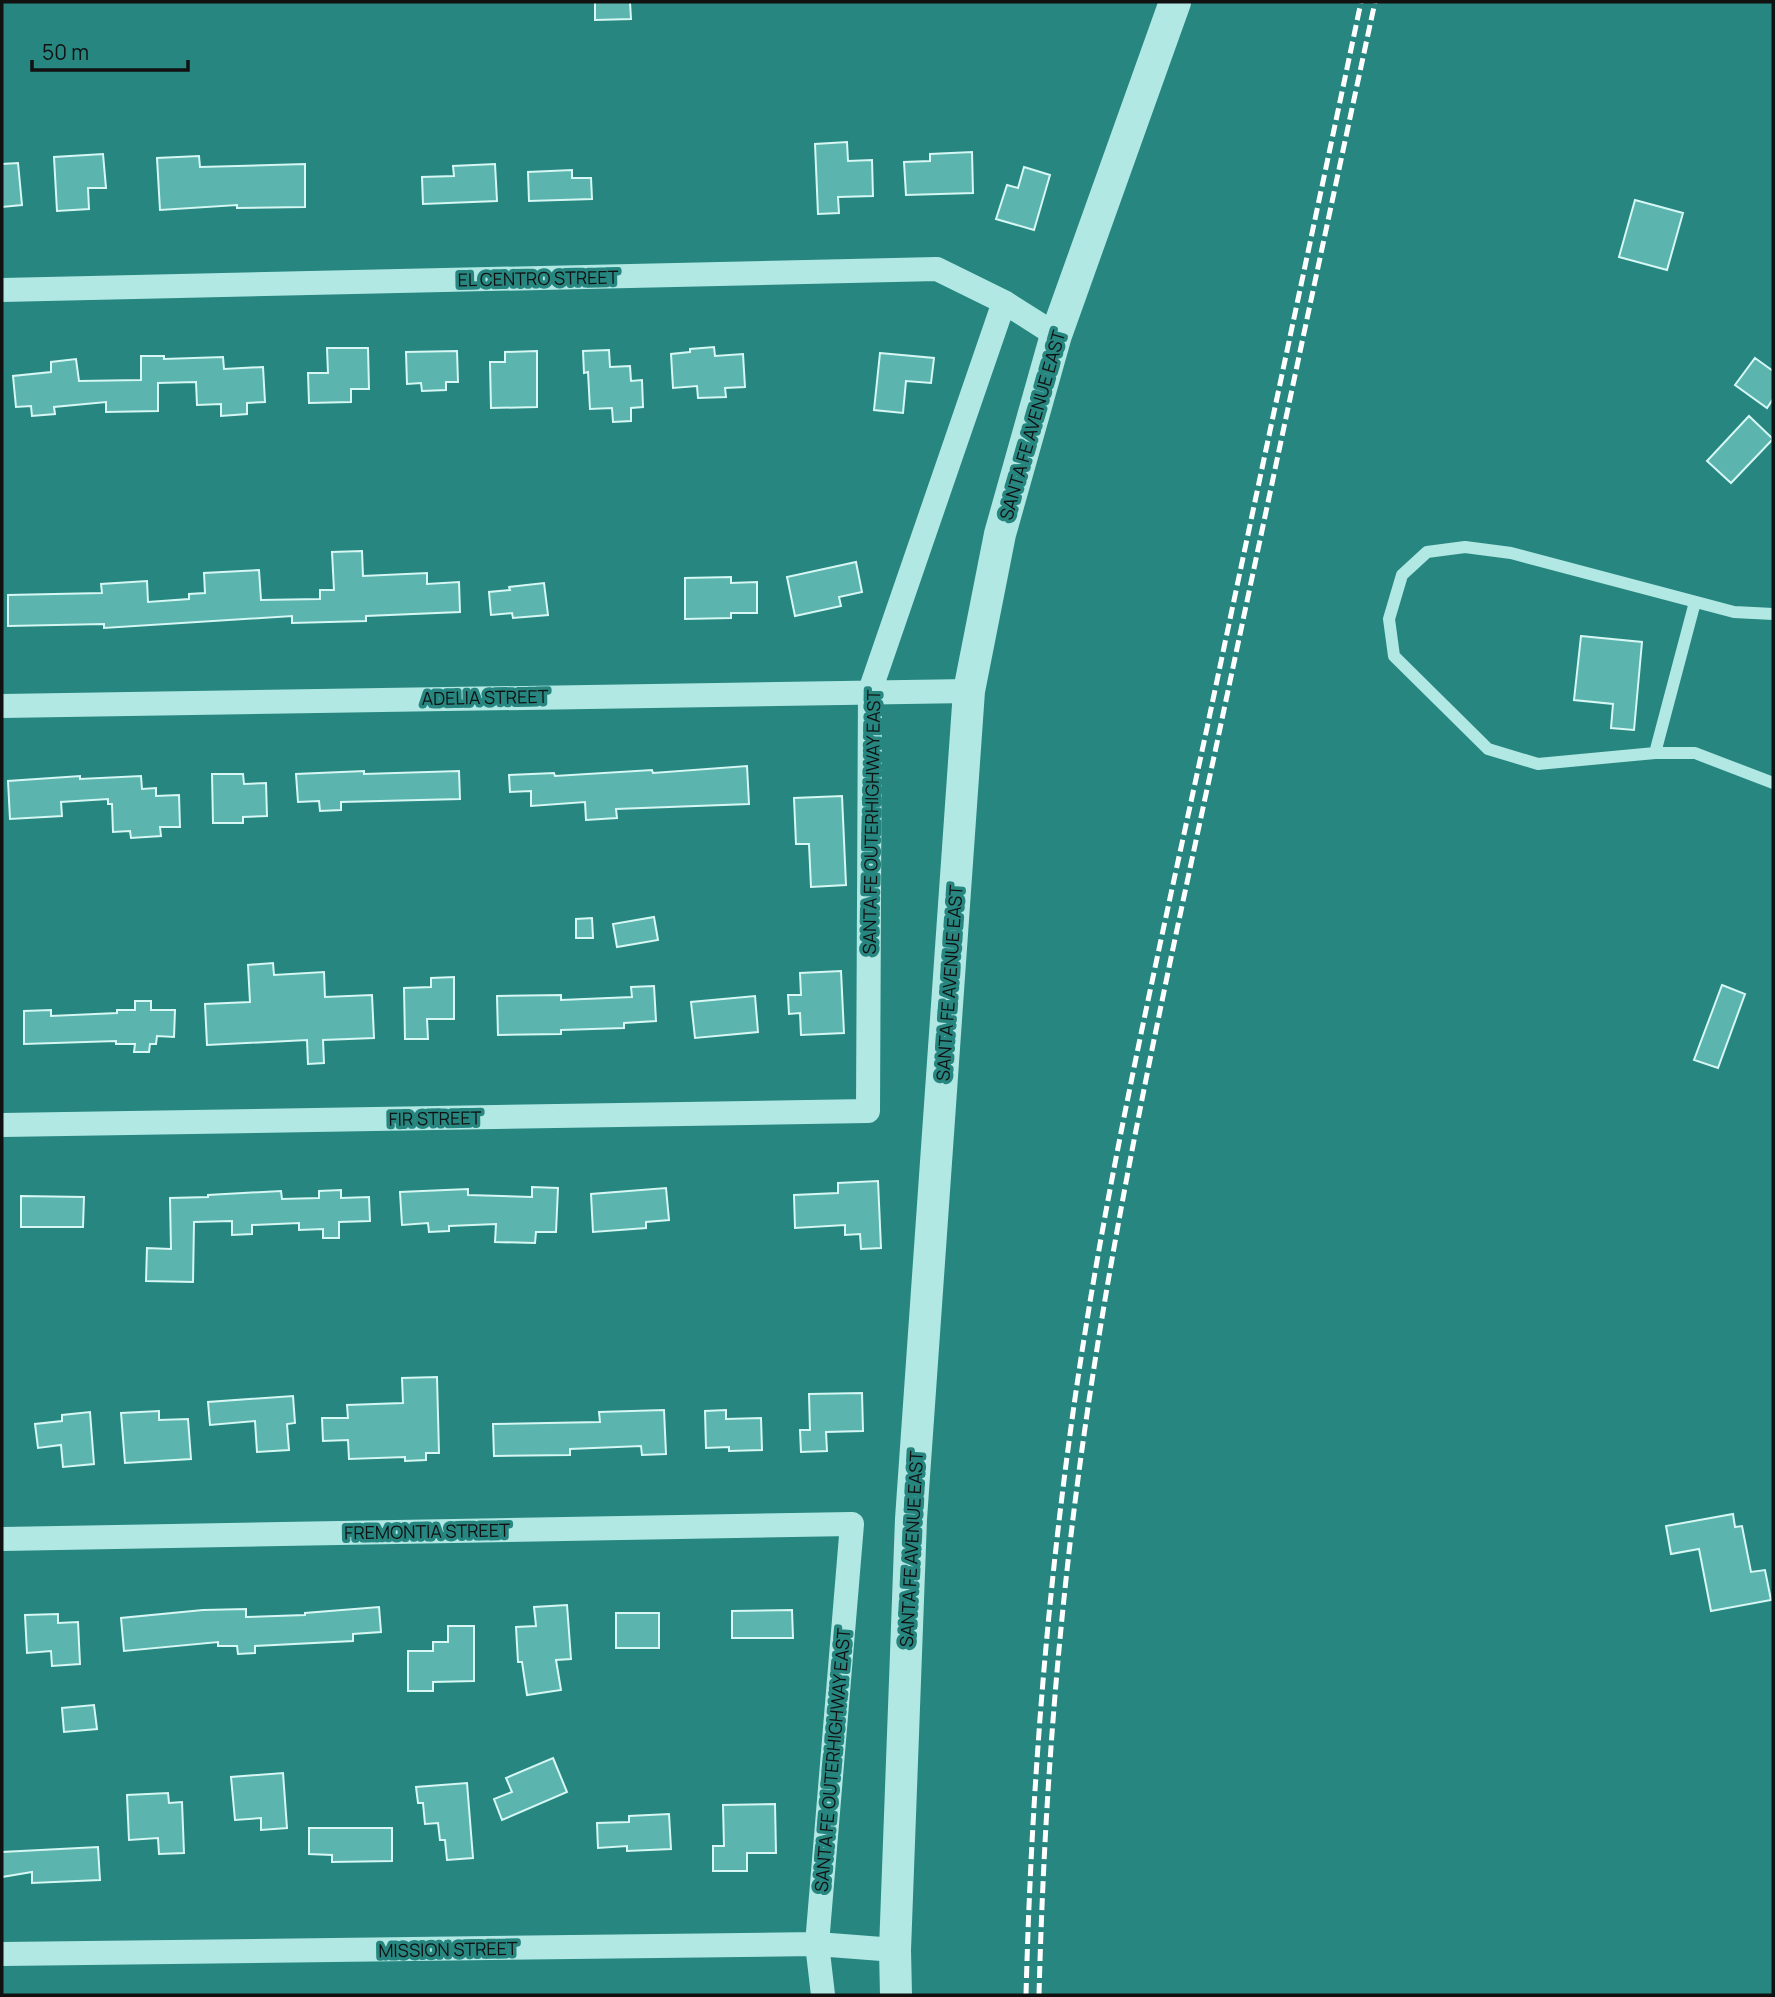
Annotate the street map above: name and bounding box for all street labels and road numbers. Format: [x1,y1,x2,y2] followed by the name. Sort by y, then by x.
[457,265,619,291] street label: EL CENTRO STREET
[993,327,1071,523] street label: SANTA FE AVENUE EAST
[422,684,549,710] street label: ADELIA STREET
[857,689,885,954] street label: SANTA FE OUTERHIGHWAY EAST
[930,884,968,1082] street label: SANTA FE AVENUE EAST
[388,1105,482,1131] street label: FIR STREET
[894,1450,928,1648] street label: SANTA FE AVENUE EAST
[344,1518,510,1544] street label: FREMONTIA STREET
[809,1627,856,1893] street label: SANTA FE OUTERHIGHWAY EAST
[378,1936,518,1962] street label: MISSION STREET

